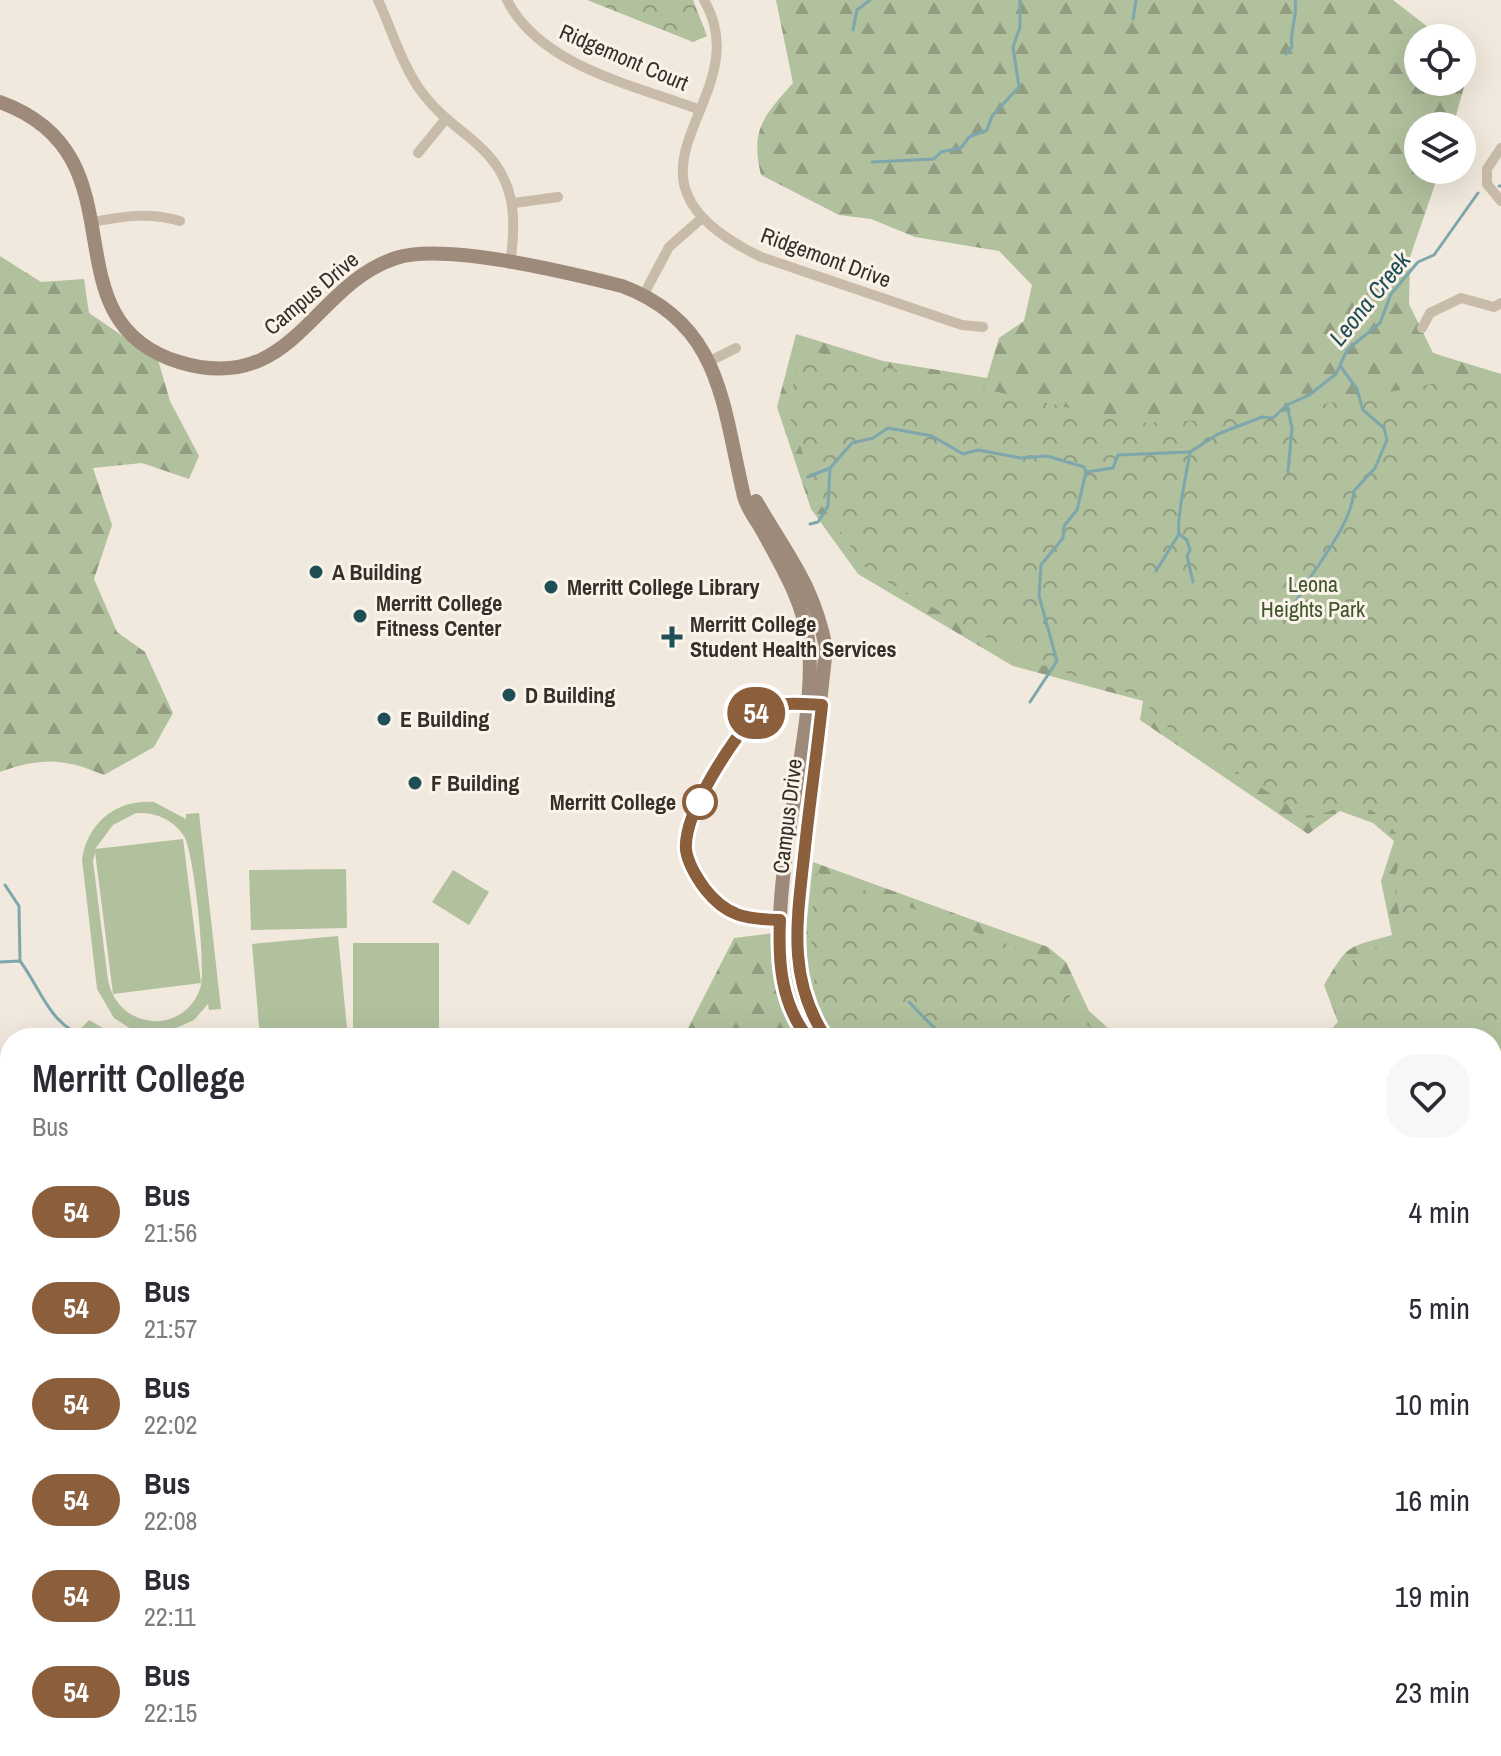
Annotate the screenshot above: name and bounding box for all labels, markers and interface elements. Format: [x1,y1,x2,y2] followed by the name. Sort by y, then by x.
[555,16,693,98] street label: Ridgemont Court
[1404,24,1476,184] map controls
[1404,24,1476,96] button: locate
[1404,112,1476,184] button: layers
[757,220,895,294] street label: Ridgemont Drive
[257,244,365,342] street label: Campus Drive
[1321,244,1418,352] water label: Leona Creek
[332,557,422,587] place label: A Building
[307,563,325,581] marker: A Building
[1261,569,1366,624] park label: Leona Heights Park
[567,572,759,602] place label: Merritt College Library
[542,578,560,596] marker: Merritt College Library
[376,588,502,643] place label: Merritt College Fitness Center
[351,607,369,625] marker: Merritt College Fitness Center
[690,609,897,664] place label: Merritt College Student Health Services
[661,626,683,648] marker: Merritt College Student Health Services
[525,680,615,710] place label: D Building
[500,686,518,704] marker: D Building
[720,687,792,739] line badge: 54
[743,694,769,732] text: 54
[400,704,489,734] place label: E Building
[375,710,393,728] marker: E Building
[765,757,809,875] street label: Campus Drive
[431,768,519,798] place label: F Building
[406,774,424,792] marker: F Building
[683,785,717,819] marker: Merritt College
[550,787,676,817] place label: Merritt College
[32,1053,245,1104] text: Merritt College
[1386,1054,1470,1138] button: heart
[32,1109,69,1144] text: Bus
[144,1175,190,1215] text: Bus
[1408,1192,1470,1232] text: 4 min
[63,1193,89,1231] text: 54
[144,1215,197,1250] text: 21:56
[144,1271,190,1311] text: Bus
[1408,1288,1470,1328] text: 5 min
[63,1289,89,1327] text: 54
[144,1311,197,1346] text: 21:57
[144,1367,190,1407] text: Bus
[1395,1384,1470,1424] text: 10 min
[63,1385,89,1423] text: 54
[144,1407,197,1442] text: 22:02
[144,1463,190,1503] text: Bus
[1395,1480,1470,1520] text: 16 min
[63,1481,89,1519] text: 54
[144,1503,197,1538] text: 22:08
[144,1559,190,1599] text: Bus
[1395,1576,1470,1616] text: 19 min
[63,1577,89,1615] text: 54
[144,1599,196,1634] text: 22:11
[144,1655,190,1695] text: Bus
[1395,1672,1470,1712] text: 23 min
[63,1673,89,1711] text: 54
[144,1695,197,1730] text: 22:15

